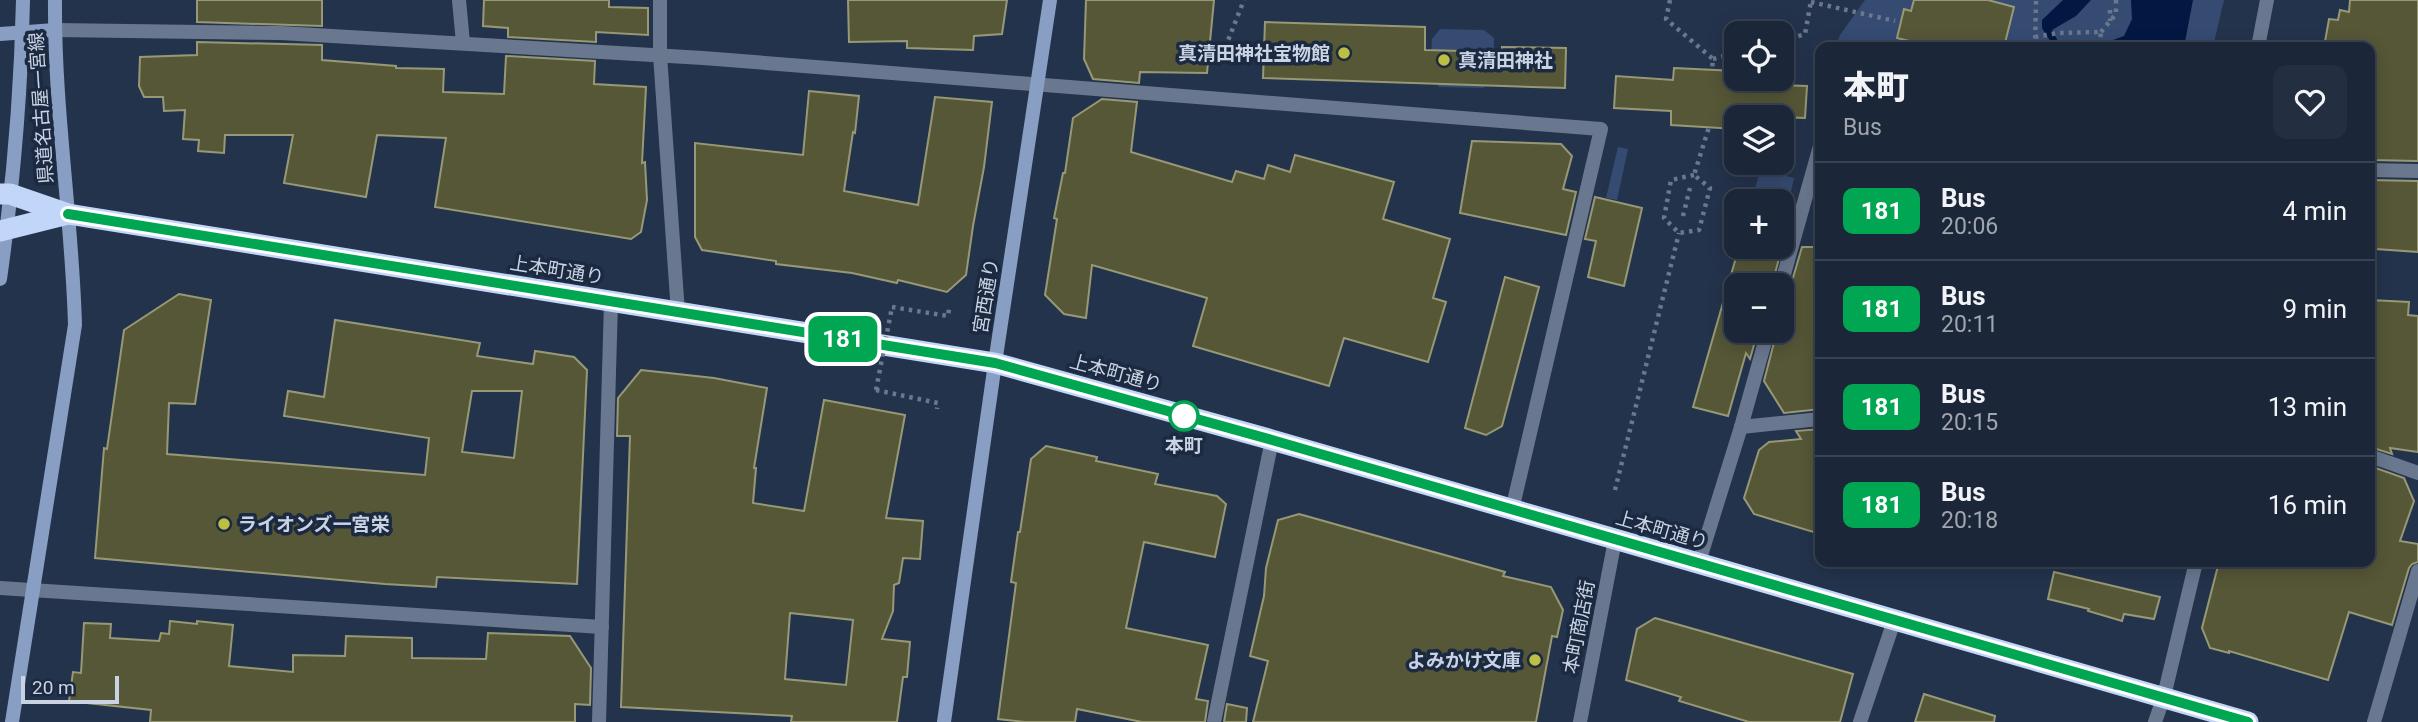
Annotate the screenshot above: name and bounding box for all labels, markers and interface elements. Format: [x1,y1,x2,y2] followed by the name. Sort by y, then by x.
[1724,21,1794,343] map controls
[1724,21,1794,91] button: locate
[24,31,58,185] street label: 県道名古屋一宮線
[1178,42,1330,65] place label: 真清田神社宝物館
[1336,45,1352,61] marker: 真清田神社宝物館
[1458,49,1553,72] place label: 真清田神社
[1436,52,1452,68] marker: 真清田神社
[2273,65,2347,139] button: heart
[1843,68,1909,107] text: 本町
[1724,105,1794,175] button: layers
[1843,114,1882,141] text: Bus
[1941,183,1986,213] text: Bus
[1724,189,1794,259] button: +
[2282,196,2347,226] text: 4 min
[1861,197,1902,225] text: 181
[1941,213,1998,240] text: 20:06
[508,251,606,289] street label: 上本町通り
[969,257,1003,335] street label: 宮西通り
[1724,273,1794,343] button: −
[1941,281,1986,311] text: Bus
[2282,294,2347,324] text: 9 min
[1861,295,1902,323] text: 181
[1941,311,1998,338] text: 20:11
[803,316,883,362] line badge: 181
[822,325,864,353] text: 181
[1067,350,1165,396] street label: 上本町通り
[1941,379,1986,409] text: Bus
[2268,392,2347,422] text: 13 min
[1861,393,1902,421] text: 181
[1169,401,1199,431] marker: 本町
[1941,409,1998,436] text: 20:15
[1165,434,1203,457] place label: 本町
[1941,477,1986,507] text: Bus
[2268,490,2347,520] text: 16 min
[1861,491,1902,519] text: 181
[1613,506,1711,554] street label: 上本町通り
[1941,507,1998,534] text: 20:18
[238,513,390,536] place label: ライオンズ一宮栄
[216,516,232,532] marker: ライオンズ一宮栄
[1559,578,1599,676] street label: 本町商店街
[1407,649,1521,672] place label: よみかけ文庫
[1527,652,1543,668] marker: よみかけ文庫
[21,673,119,705] scale bar
[32,676,75,699] text: 20 m

